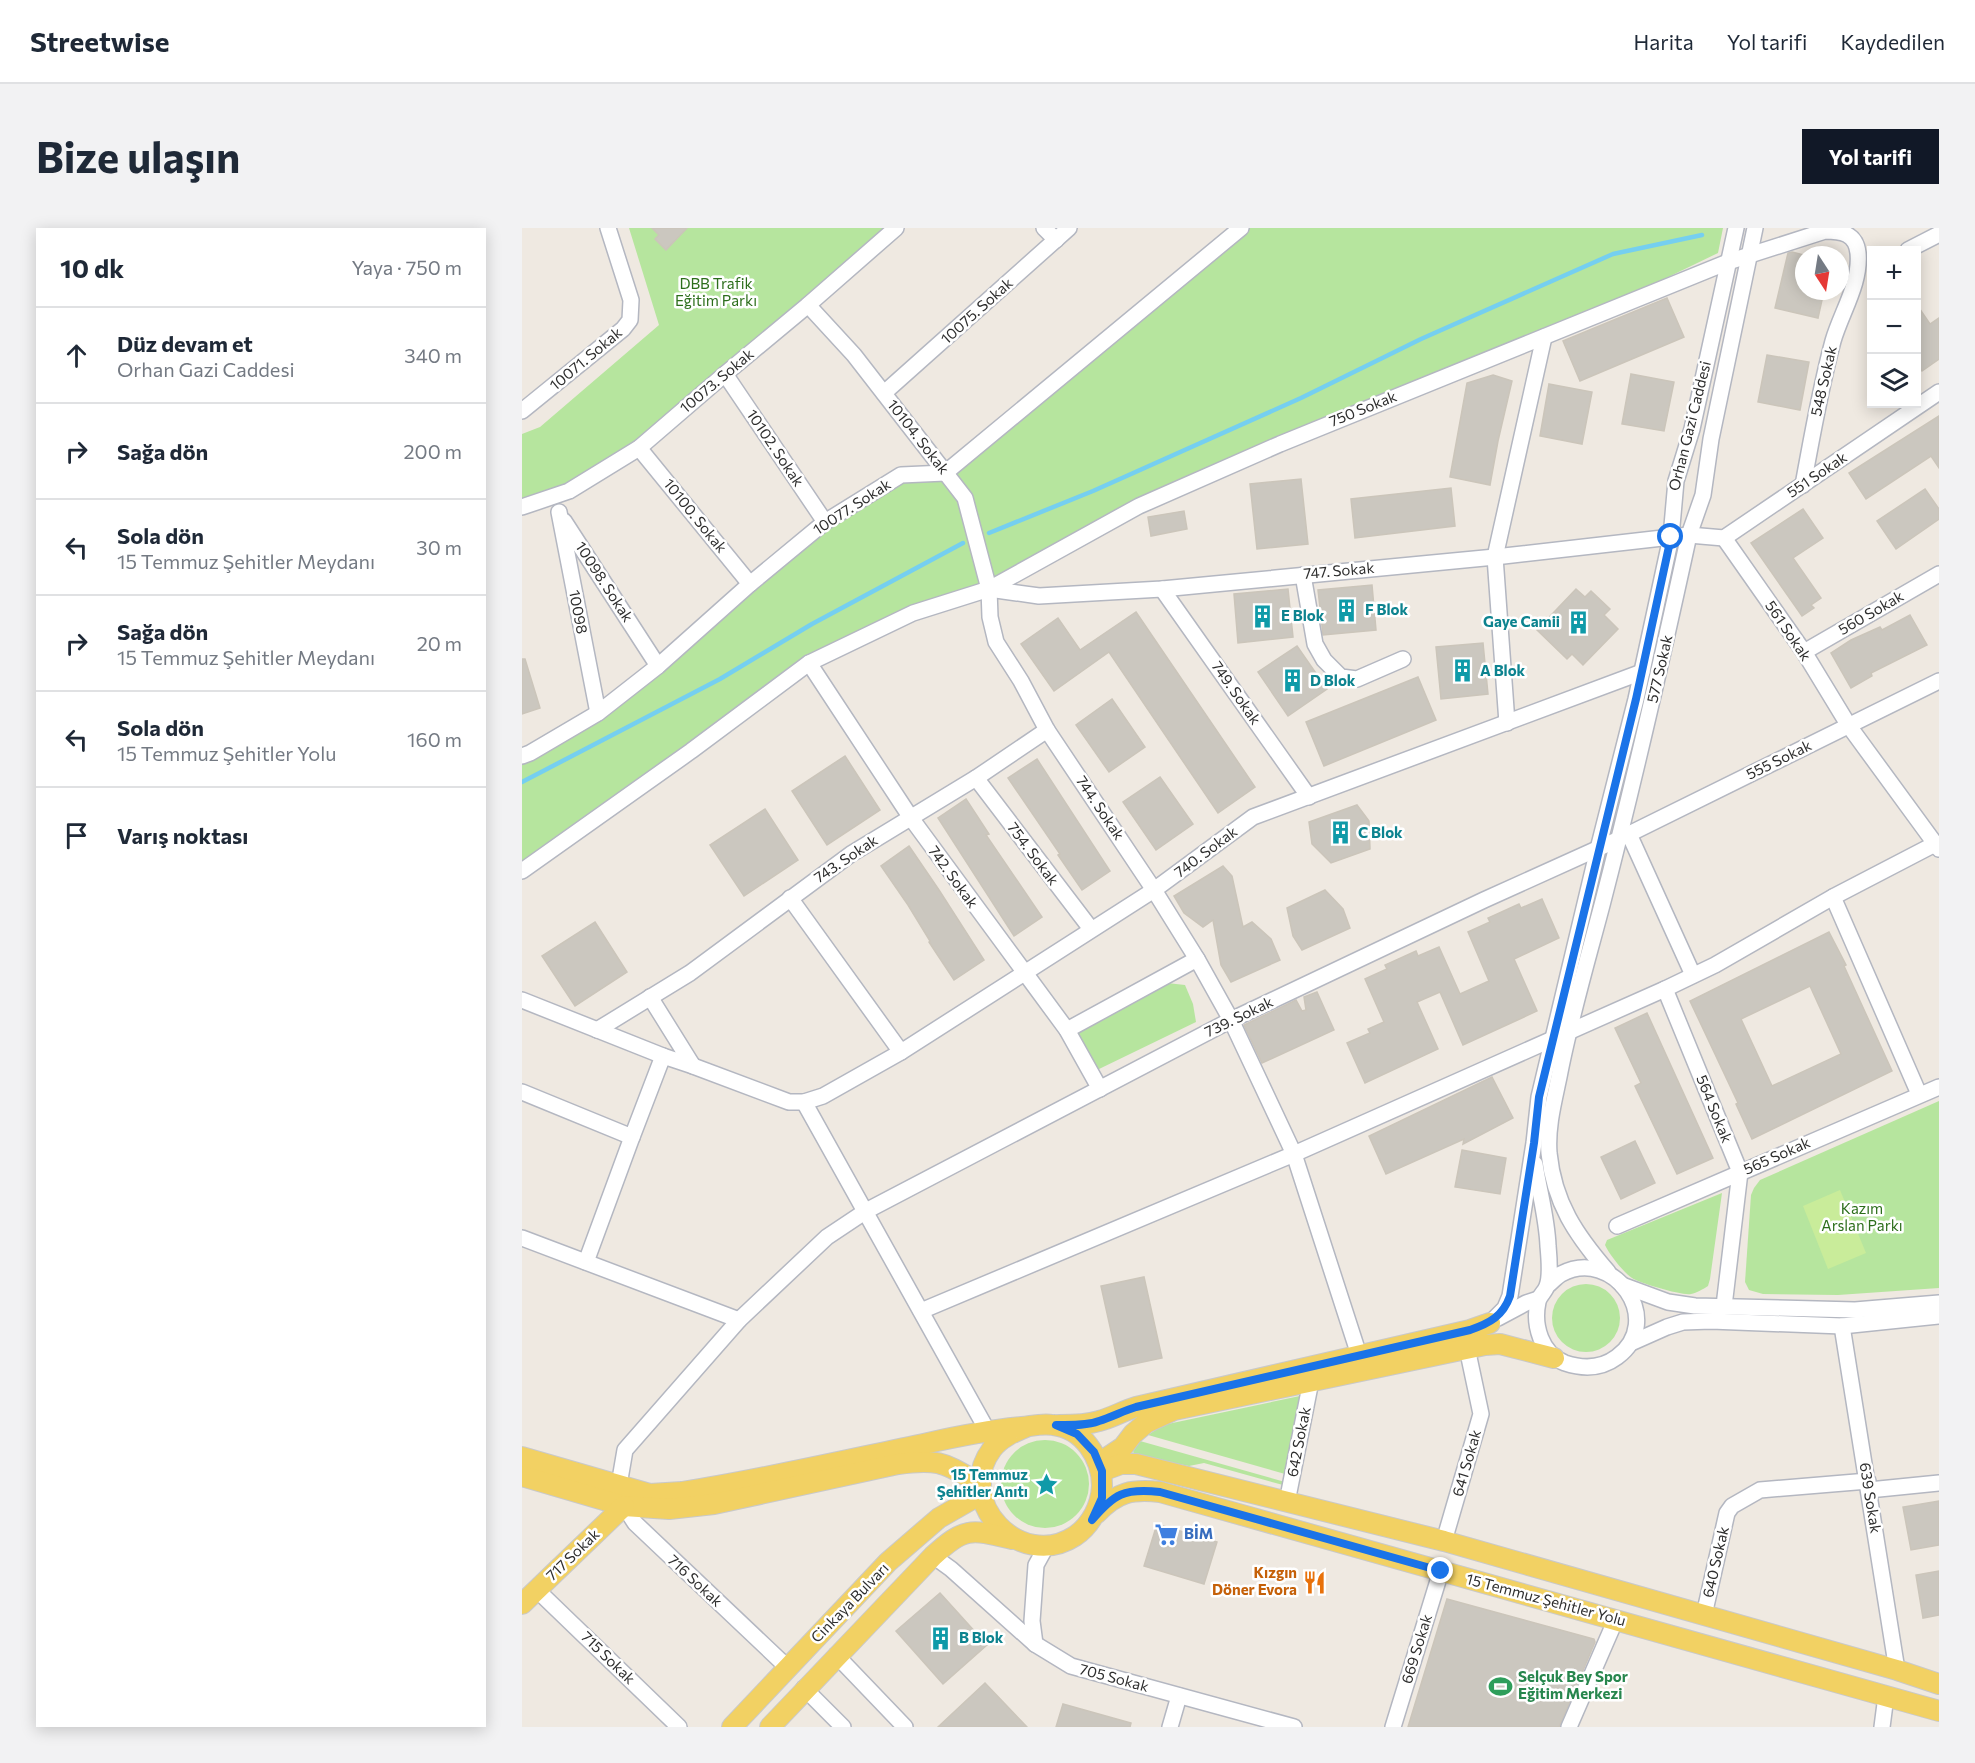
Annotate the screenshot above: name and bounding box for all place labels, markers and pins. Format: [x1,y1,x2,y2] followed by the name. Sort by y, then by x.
[1334,597,1360,623] building icon: F Blok
[1365,600,1408,618] place label: F Blok
[1250,603,1276,629] building icon: E Blok
[1281,606,1325,624] place label: E Blok
[1565,609,1591,635] building icon: Gaye Camii
[1483,612,1560,630] place label: Gaye Camii
[1449,658,1475,684] building icon: A Blok
[1480,661,1526,679] place label: A Blok
[1279,668,1305,694] building icon: D Blok
[1310,671,1356,689] place label: D Blok
[1327,820,1353,846] building icon: C Blok
[1358,823,1403,841] place label: C Blok
[937,1465,1028,1500] place label: 15 Temmuz Şehitler Anıtı
[1033,1471,1059,1497] place icon: 15 Temmuz Şehitler Anıtı
[1153,1521,1179,1547] supermarket icon: BİM
[1184,1524,1213,1542] place label: BİM
[1212,1563,1297,1598] place label: Kızgın Döner Evora
[1302,1569,1328,1595] restaurant icon: Kızgın Döner Evora
[928,1625,954,1651] building icon: B Blok
[959,1628,1004,1646] place label: B Blok
[1518,1667,1628,1702] place label: Selçuk Bey Spor Eğitim Merkezi
[1487,1673,1513,1699] sports icon: Selçuk Bey Spor Eğitim Merkezi

